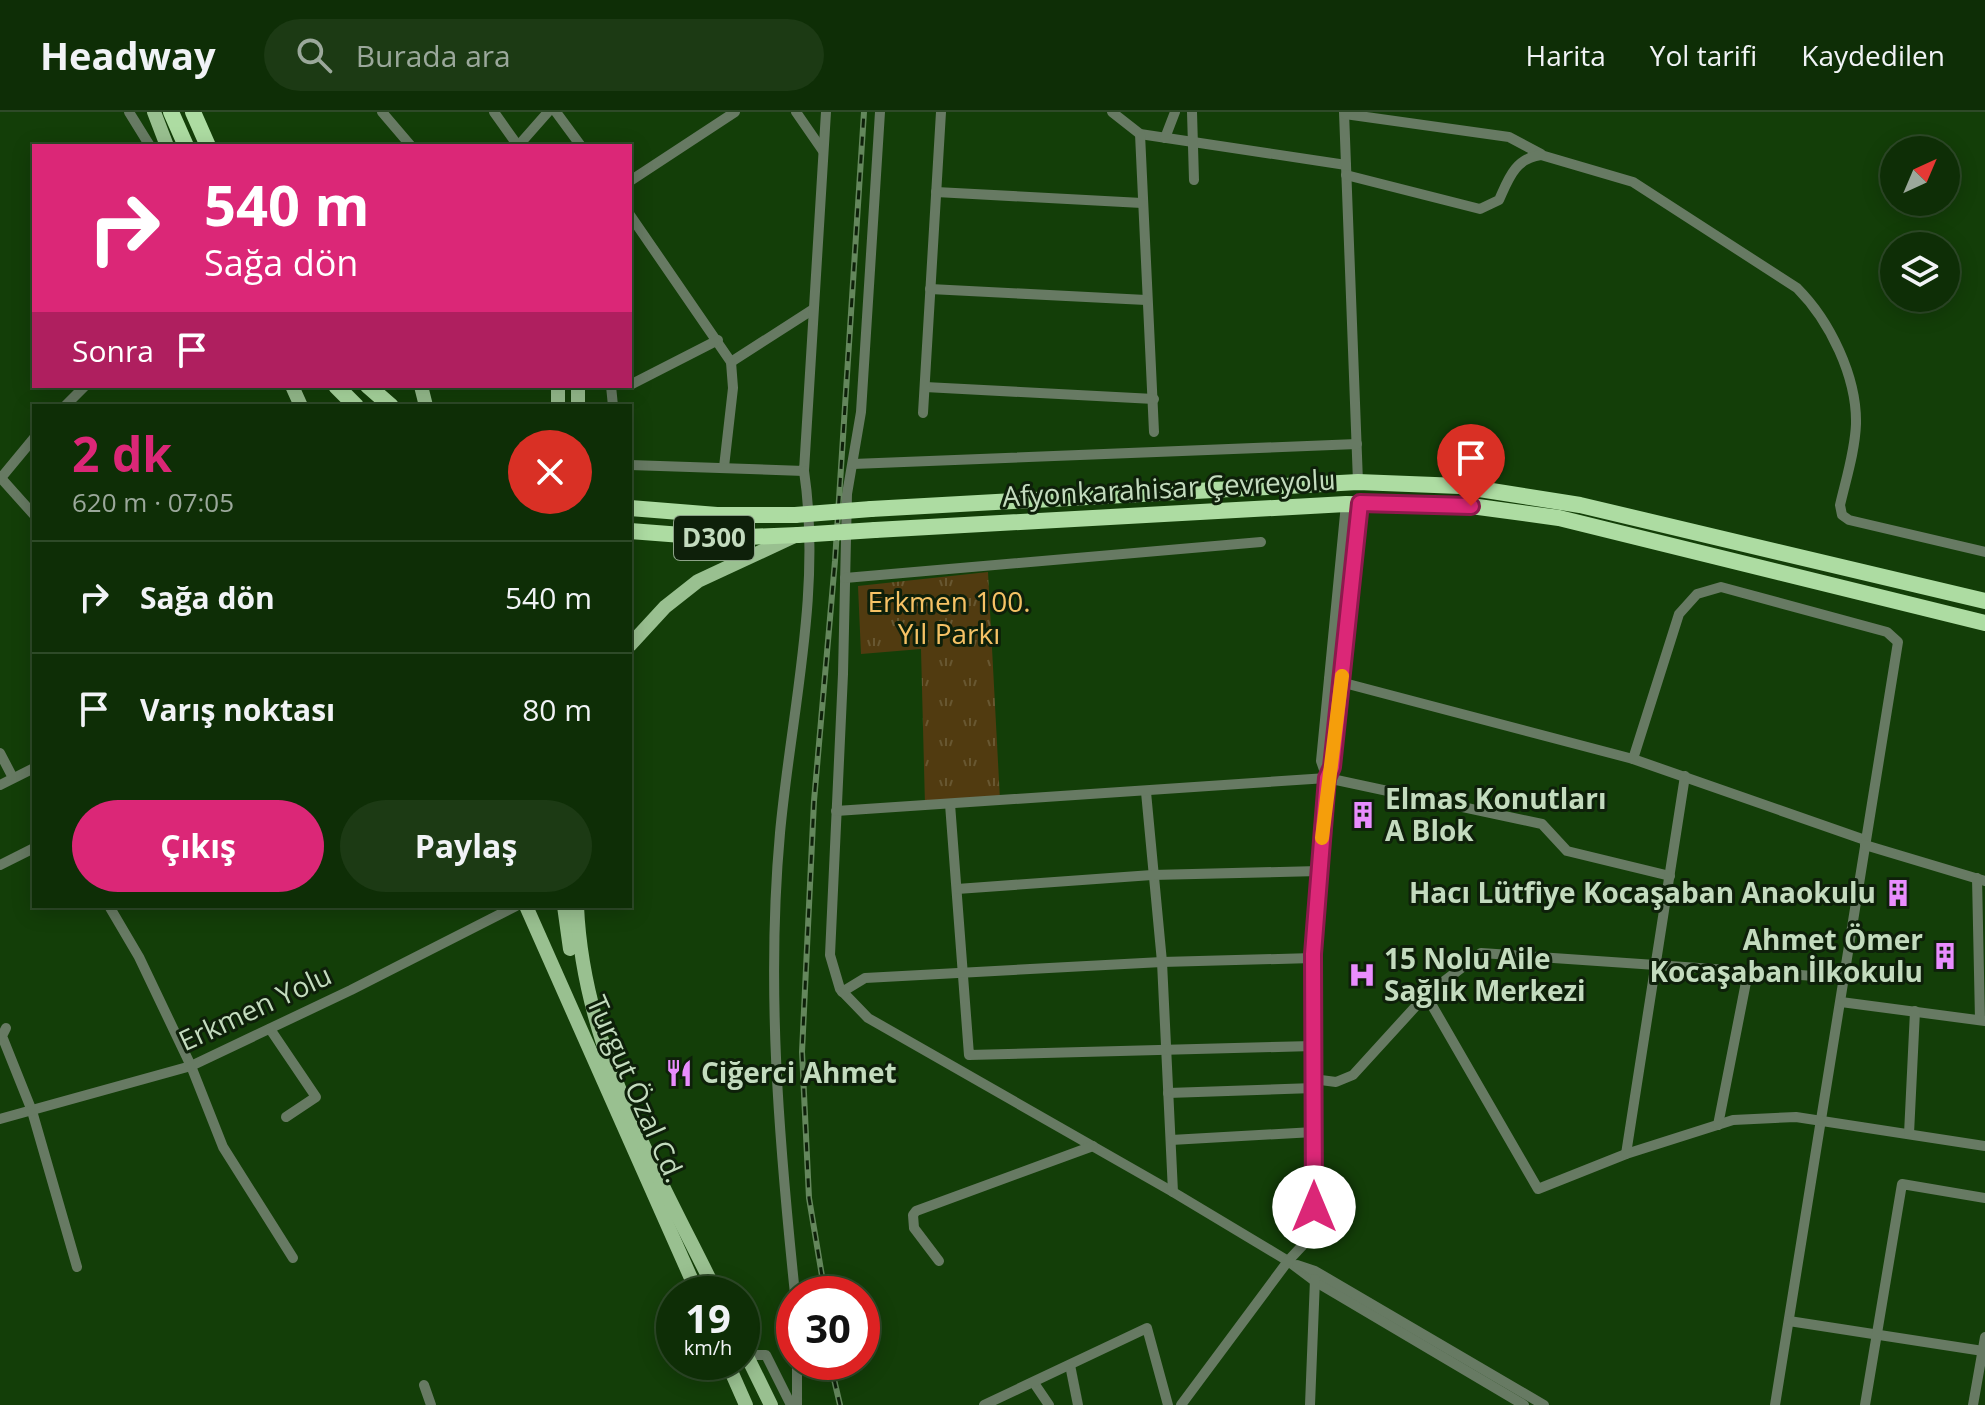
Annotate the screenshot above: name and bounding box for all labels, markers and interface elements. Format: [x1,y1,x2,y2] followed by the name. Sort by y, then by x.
[264,19,824,91] search box
[40,29,216,81] text: Headway
[292,33,336,77] icon: search
[356,35,511,76] text: Burada ara
[1526,36,1606,74] text: Harita
[1650,36,1757,74] text: Yol tarifi
[1801,36,1945,74] text: Kaydedilen
[1880,136,1960,216] north arrow
[1880,136,1960,312] map controls
[204,166,370,242] text: 540 m
[72,176,176,280] icon: right
[1880,232,1960,312] button: layers
[204,238,358,287] text: Sağa dön
[170,328,214,372] icon: arrive
[72,330,154,371] text: Sonra
[72,421,172,486] text: 2 dk
[1437,424,1505,506] pin
[508,430,592,514] button: close
[1449,436,1493,480] icon: arrive
[1001,459,1337,515] street label: Afyonkarahisar Çevreyolu
[72,484,234,520] text: 620 m · 07:05
[674,516,754,560] road number: D300
[72,575,116,619] icon: right
[140,577,275,618] text: Sağa dön
[505,577,592,618] text: 540 m
[867,582,1031,652] park label: Erkmen 100. Yıl Parkı
[72,687,116,731] icon: arrive
[140,689,335,730] text: Varış noktası
[522,689,592,730] text: 80 m
[1385,779,1606,849] place label: Elmas Konutları A Blok
[72,800,324,892] button: Çıkış
[340,800,592,892] button: Paylaş
[1348,800,1378,830] building icon: Elmas Konutları A Blok
[1409,873,1876,911] place label: Hacı Lütfiye Kocaşaban Anaokulu
[1883,878,1913,908] building icon: Hacı Lütfiye Kocaşaban Anaokulu
[1649,920,1923,990] place label: Ahmet Ömer Kocaşaban İlkokulu
[1384,939,1586,1009] place label: 15 Nolu Aile Sağlık Merkezi
[1930,941,1960,971] building icon: Ahmet Ömer Kocaşaban İlkokulu
[172,955,337,1059] street label: Erkmen Yolu
[1347,960,1377,990] hospital icon: 15 Nolu Aile Sağlık Merkezi
[579,989,695,1188] street label: Turgut Özal Cd.
[701,1053,897,1091] place label: Ciğerci Ahmet
[664,1058,694,1088] restaurant icon: Ciğerci Ahmet
[1272,1165,1356,1249] position arrow
[776,1276,880,1380] speed limit sign: 30
[685,1290,731,1345] text: 19
[684,1334,732,1361] text: km/h

